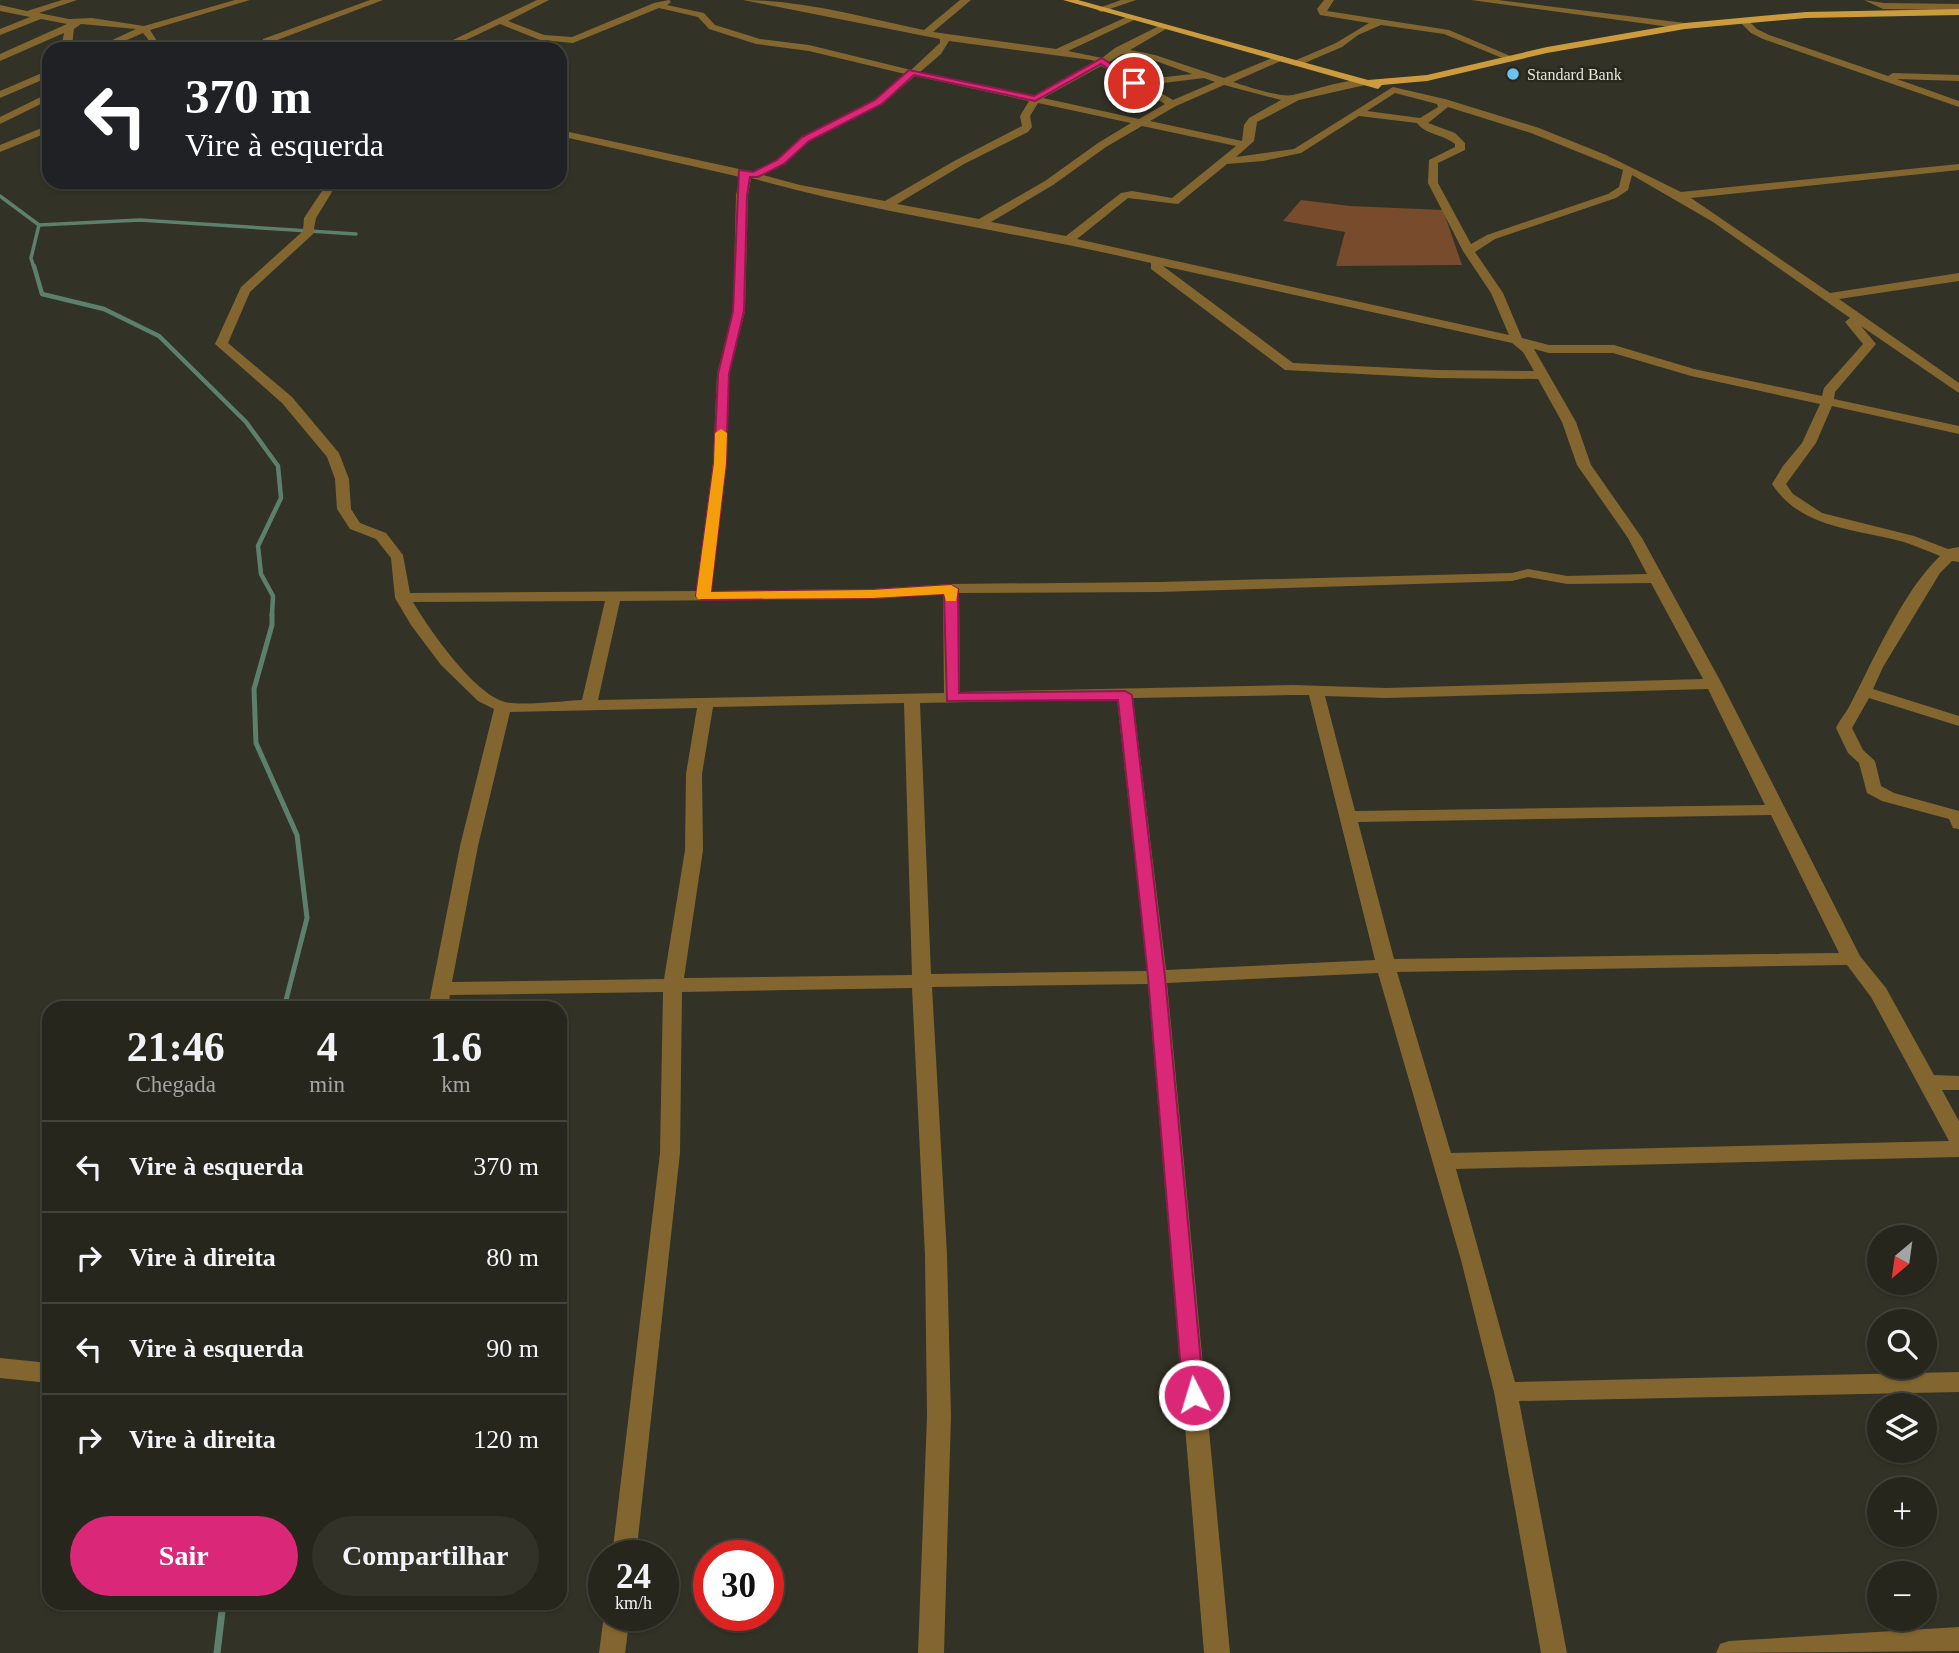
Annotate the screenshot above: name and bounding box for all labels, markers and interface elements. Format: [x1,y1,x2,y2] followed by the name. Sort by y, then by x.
[1104,53,1164,113] pin
[1115,64,1153,102] icon: arrive
[1505,66,1521,82] marker: Standard Bank
[1527,66,1622,83] place label: Standard Bank
[185,69,312,124] text: 370 m
[70,70,161,161] icon: left
[185,127,384,163] text: Vire à esquerda
[127,1024,225,1070] text: 21:46
[317,1024,338,1070] text: 4
[430,1024,482,1070] text: 1.6
[135,1072,216,1097] text: Chegada
[309,1072,345,1097] text: min
[441,1072,471,1097] text: km
[70,1148,108,1186] icon: left
[129,1152,304,1181] text: Vire à esquerda
[473,1152,539,1181] text: 370 m
[1867,1225,1937,1295] north arrow
[1867,1225,1937,1631] map controls
[70,1239,108,1277] icon: right
[129,1243,276,1272] text: Vire à direita
[486,1243,539,1272] text: 80 m
[1867,1309,1937,1379] button: search
[70,1330,108,1368] icon: left
[129,1334,304,1363] text: Vire à esquerda
[486,1334,539,1363] text: 90 m
[1157,1358,1231,1432] position arrow
[1867,1393,1937,1463] button: layers
[70,1421,108,1459] icon: right
[129,1425,276,1454] text: Vire à direita
[473,1425,539,1454] text: 120 m
[1867,1477,1937,1547] button: +
[70,1516,298,1596] button: Sair
[312,1516,539,1596] button: Compartilhar
[693,1540,784,1631] speed limit sign: 30
[616,1557,651,1596] text: 24
[1867,1561,1937,1631] button: −
[615,1593,652,1613] text: km/h

